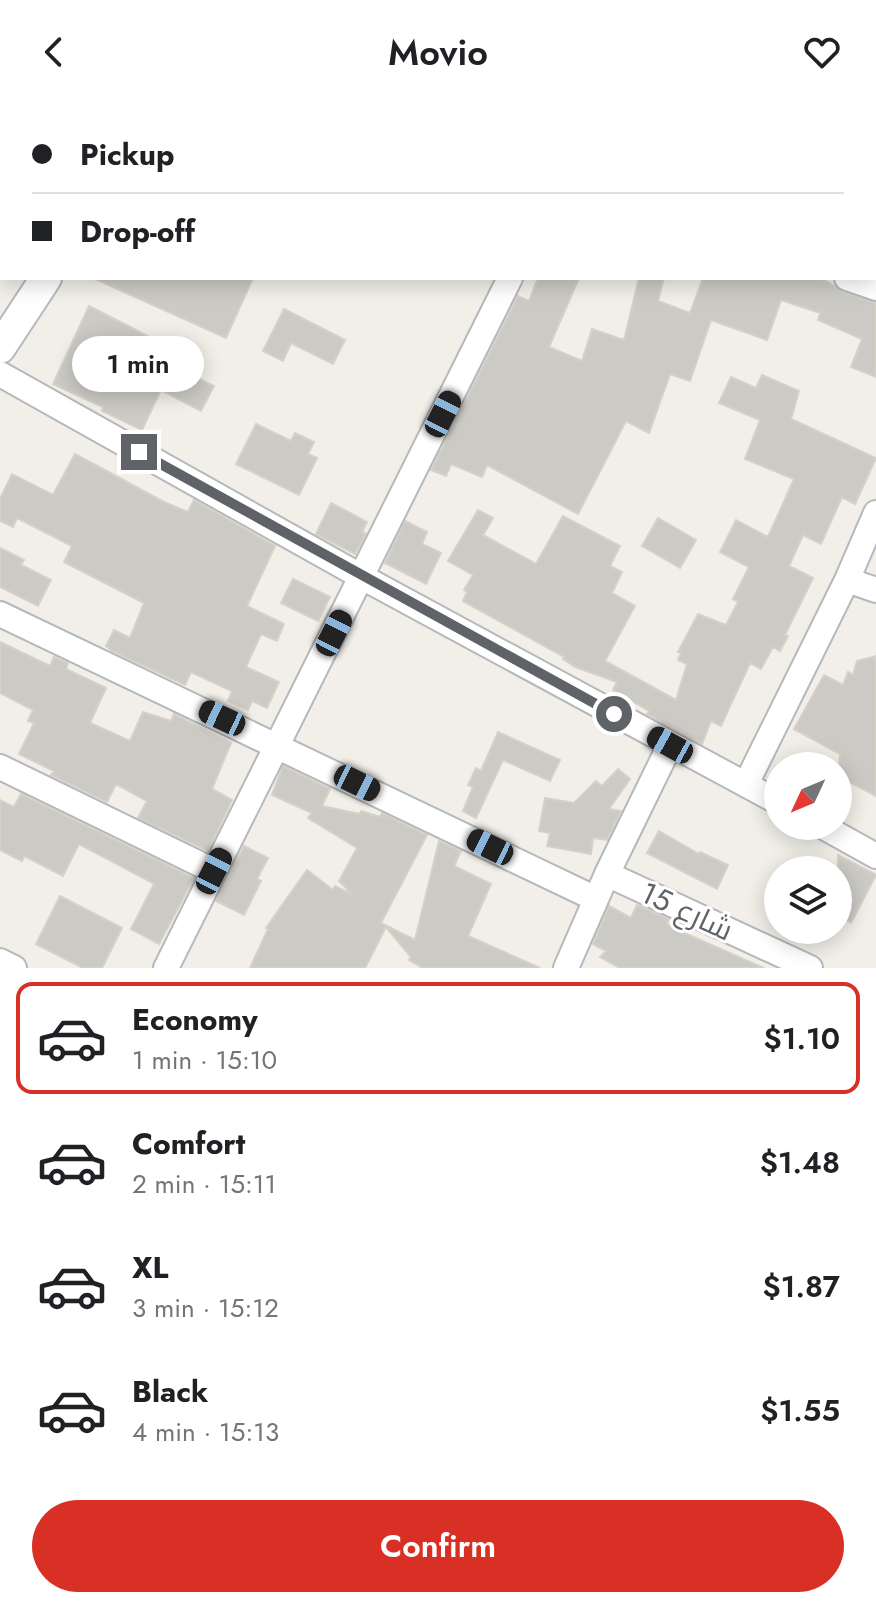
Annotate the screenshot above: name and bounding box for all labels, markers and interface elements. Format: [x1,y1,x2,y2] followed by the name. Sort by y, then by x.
[388,26,488,78] text: Movio
[32,30,76,74] icon: back
[800,30,844,74] icon: heart
[80,133,175,176] text: Pickup
[80,210,195,253] text: Drop-off
[73,336,205,392] callout: 1 min
[106,345,170,383] text: 1 min
[421,387,465,441] car
[121,434,157,470] route end
[312,606,356,660] car
[596,696,632,732] route start
[195,697,249,739] car
[643,723,697,767] car
[764,752,852,840] north arrow
[764,752,852,944] map controls
[330,762,384,804] car
[463,826,517,868] car
[192,844,236,898] car
[764,856,852,944] button: layers
[634,871,740,951] street label: شارع 15
[132,998,258,1041] text: Economy
[36,1002,108,1074] icon: car
[764,1017,840,1060] text: $1.10
[132,1041,277,1079] text: 1 min · 15:10
[132,1122,245,1165] text: Comfort
[36,1126,108,1198] icon: car
[760,1141,840,1184] text: $1.48
[132,1165,276,1203] text: 2 min · 15:11
[132,1246,168,1289] text: XL
[36,1250,108,1322] icon: car
[763,1265,840,1308] text: $1.87
[132,1289,279,1327] text: 3 min · 15:12
[132,1370,208,1413] text: Black
[36,1374,108,1446] icon: car
[760,1389,840,1432] text: $1.55
[132,1413,279,1451] text: 4 min · 15:13
[32,1500,844,1592] button: Confirm

